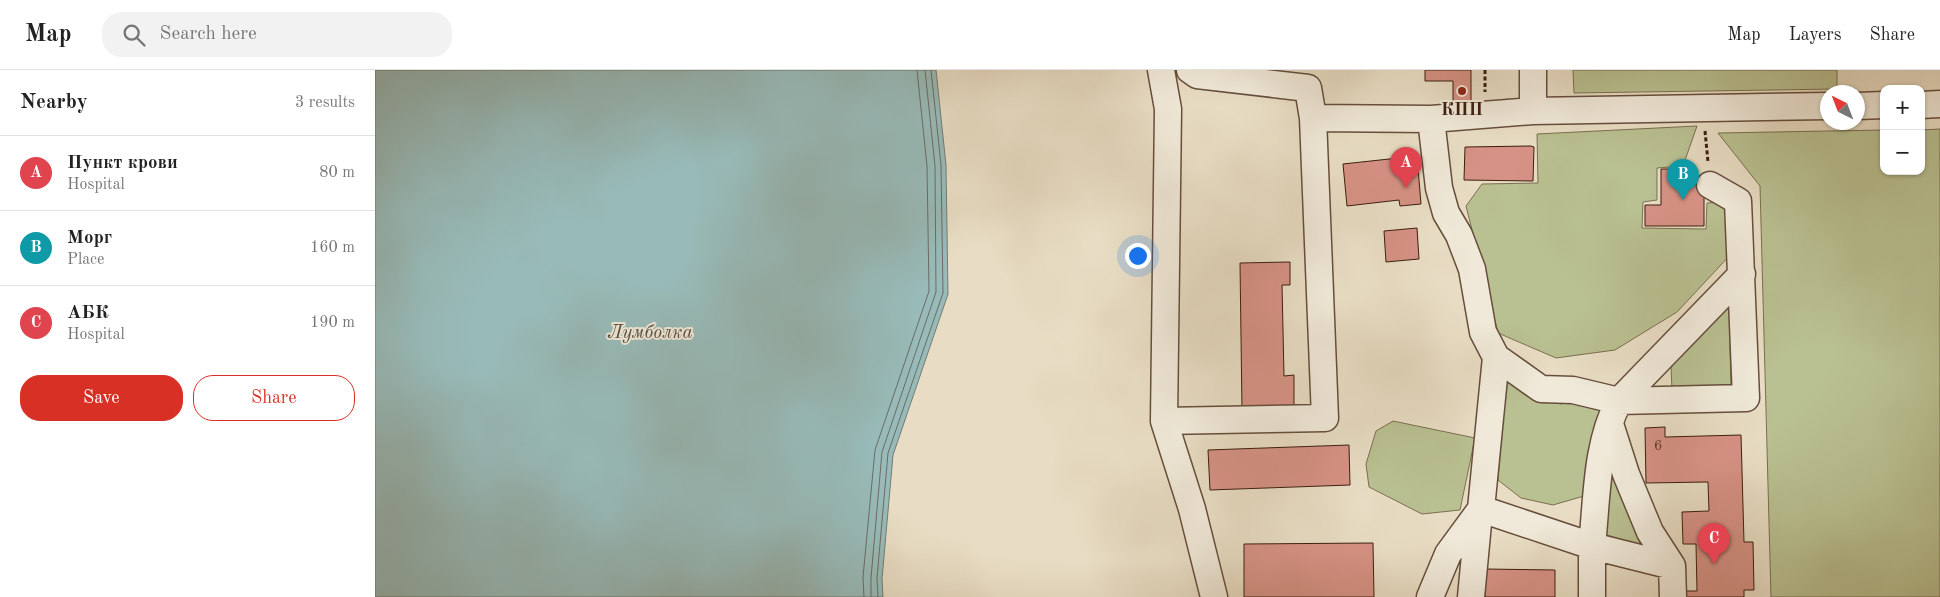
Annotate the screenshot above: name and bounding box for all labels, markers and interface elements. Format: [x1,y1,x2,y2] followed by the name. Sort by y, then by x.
[102,12,452,57] search box
[120,21,148,49] icon: search
[25,23,72,47] text: Map
[160,25,257,44] text: Search here
[1727,26,1761,44] text: Map
[1789,26,1841,44] text: Layers
[1869,26,1915,44] text: Share
[1456,85,1468,97] marker: КПП
[1820,85,1865,130] north arrow
[1880,85,1925,175] map controls
[1880,85,1925,130] button: +
[20,92,88,113] text: Nearby
[295,95,355,111] text: 3 results
[1441,101,1483,119] place label: КПП
[1880,130,1925,175] button: −
[1390,147,1422,188] pin: A
[67,154,178,173] text: Пункт крови
[1667,159,1699,200] pin: B
[30,165,42,181] text: A
[319,165,355,181] text: 80 m
[67,177,125,193] text: Hospital
[67,229,112,248] text: Морг
[30,240,42,256] text: B
[310,240,355,256] text: 160 m
[1125,243,1151,269] your location
[67,252,104,268] text: Place
[67,304,109,323] text: АБК
[31,315,41,331] text: C
[310,315,355,331] text: 190 m
[607,323,693,343] water label: Лумболка
[67,327,125,343] text: Hospital
[20,375,183,421] button: Save
[193,375,355,421] button: Share
[1654,439,1662,454] house number: 6
[1698,523,1730,564] pin: C

